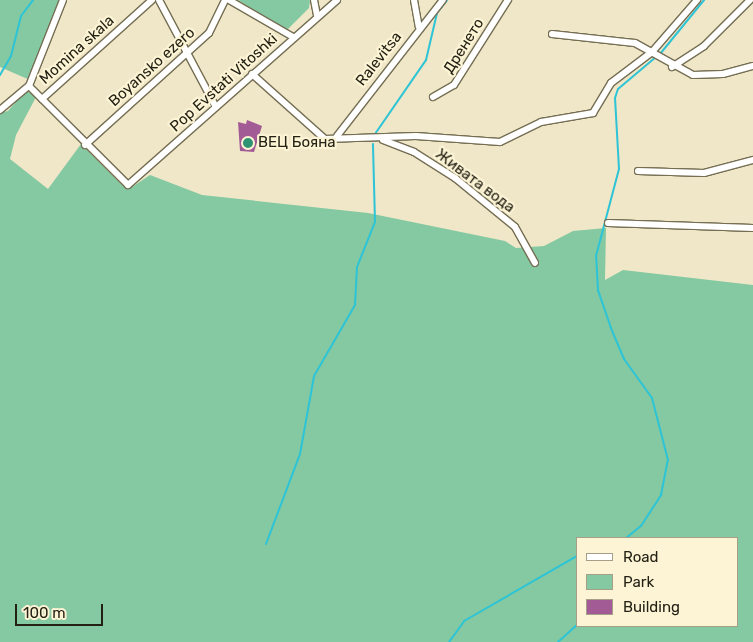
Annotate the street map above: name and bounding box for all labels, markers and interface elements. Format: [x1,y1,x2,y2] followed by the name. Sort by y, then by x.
[36,12,118,88] street label: Momina skala
[440,15,488,77] street label: Дренето
[105,24,199,110] street label: Boyansko ezero
[352,28,406,90] street label: Ralevitsa
[166,30,282,136] street label: Pop Evstati Vitoshki
[258,134,336,152] place label: ВЕЦ Бояна
[242,137,254,149] marker: ВЕЦ Бояна
[432,145,518,217] street label: Живата вода
[576,537,738,627] legend
[623,548,659,566] text: Road
[623,573,654,591] text: Park
[18,594,105,626] scale bar
[623,598,680,616] text: Building
[23,604,65,622] text: 100 m

